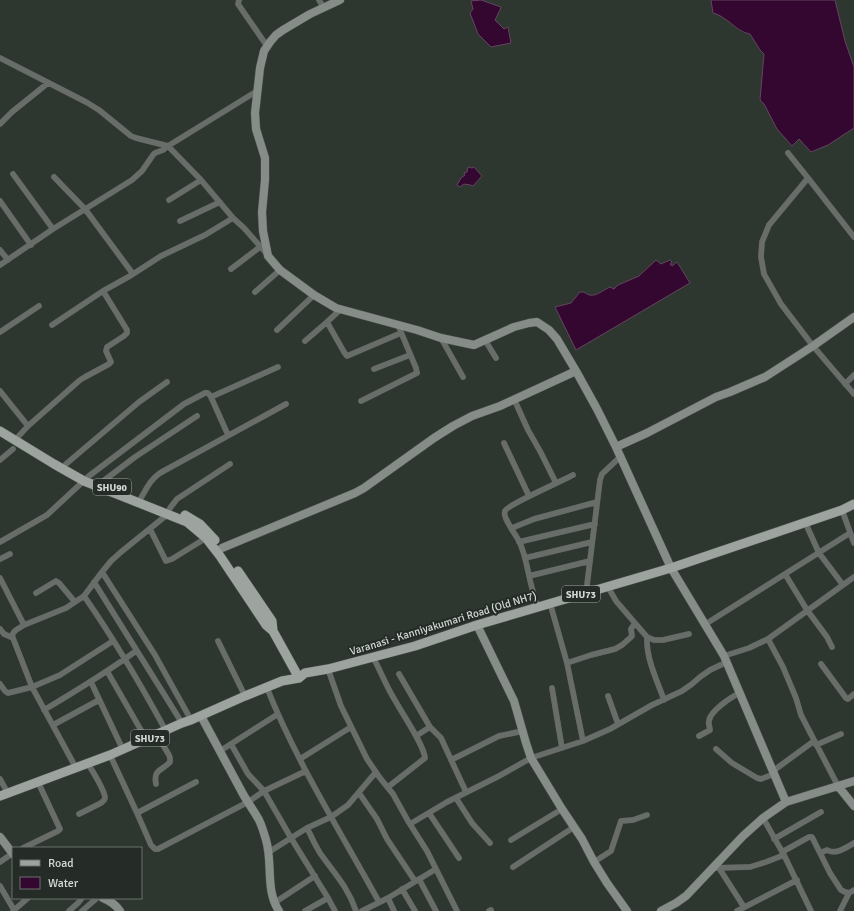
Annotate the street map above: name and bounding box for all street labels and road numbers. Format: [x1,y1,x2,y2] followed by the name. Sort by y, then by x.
[93,479,131,495] road number: SHU90
[562,586,600,602] road number: SHU73
[348,589,538,658] street label: Varanasi - Kanniyakumari Road (Old NH7)
[131,730,169,746] road number: SHU73

